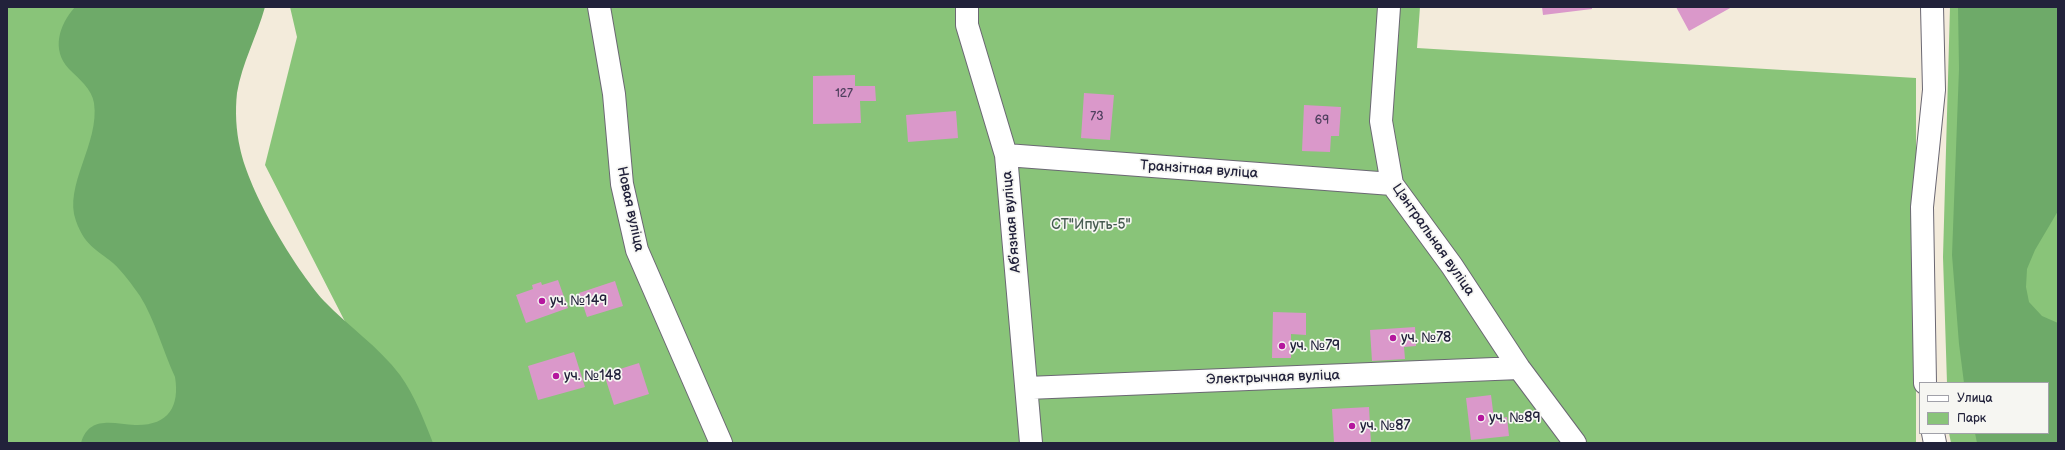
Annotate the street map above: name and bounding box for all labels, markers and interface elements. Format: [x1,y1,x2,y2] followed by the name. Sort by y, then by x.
[835,87,853,101] house number: 127
[1090,110,1104,124] house number: 73
[1315,114,1329,128] house number: 69
[1139,157,1259,183] street label: Транзітная вуліца
[613,165,647,253] street label: Новая вуліца
[999,170,1025,274] street label: Абʼязная вуліца
[1388,181,1478,299] street label: Цэнтральная вуліца
[1051,217,1131,233] park label: СТ"Ипуть-5"
[550,293,607,309] place label: уч. №149
[537,296,547,306] marker: уч. №149
[1401,330,1451,346] place label: уч. №78
[1388,333,1398,343] marker: уч. №78
[1290,338,1340,354] place label: уч. №79
[1277,341,1287,351] marker: уч. №79
[1206,367,1340,389] street label: Электрычная вуліца
[564,368,621,384] place label: уч. №148
[551,371,561,381] marker: уч. №148
[1919,382,2049,434] legend
[1957,391,1993,406] text: Улица
[1489,410,1540,426] place label: уч. №89
[1957,411,1986,426] text: Парк
[1476,413,1486,423] marker: уч. №89
[1360,418,1410,434] place label: уч. №87
[1347,421,1357,431] marker: уч. №87

